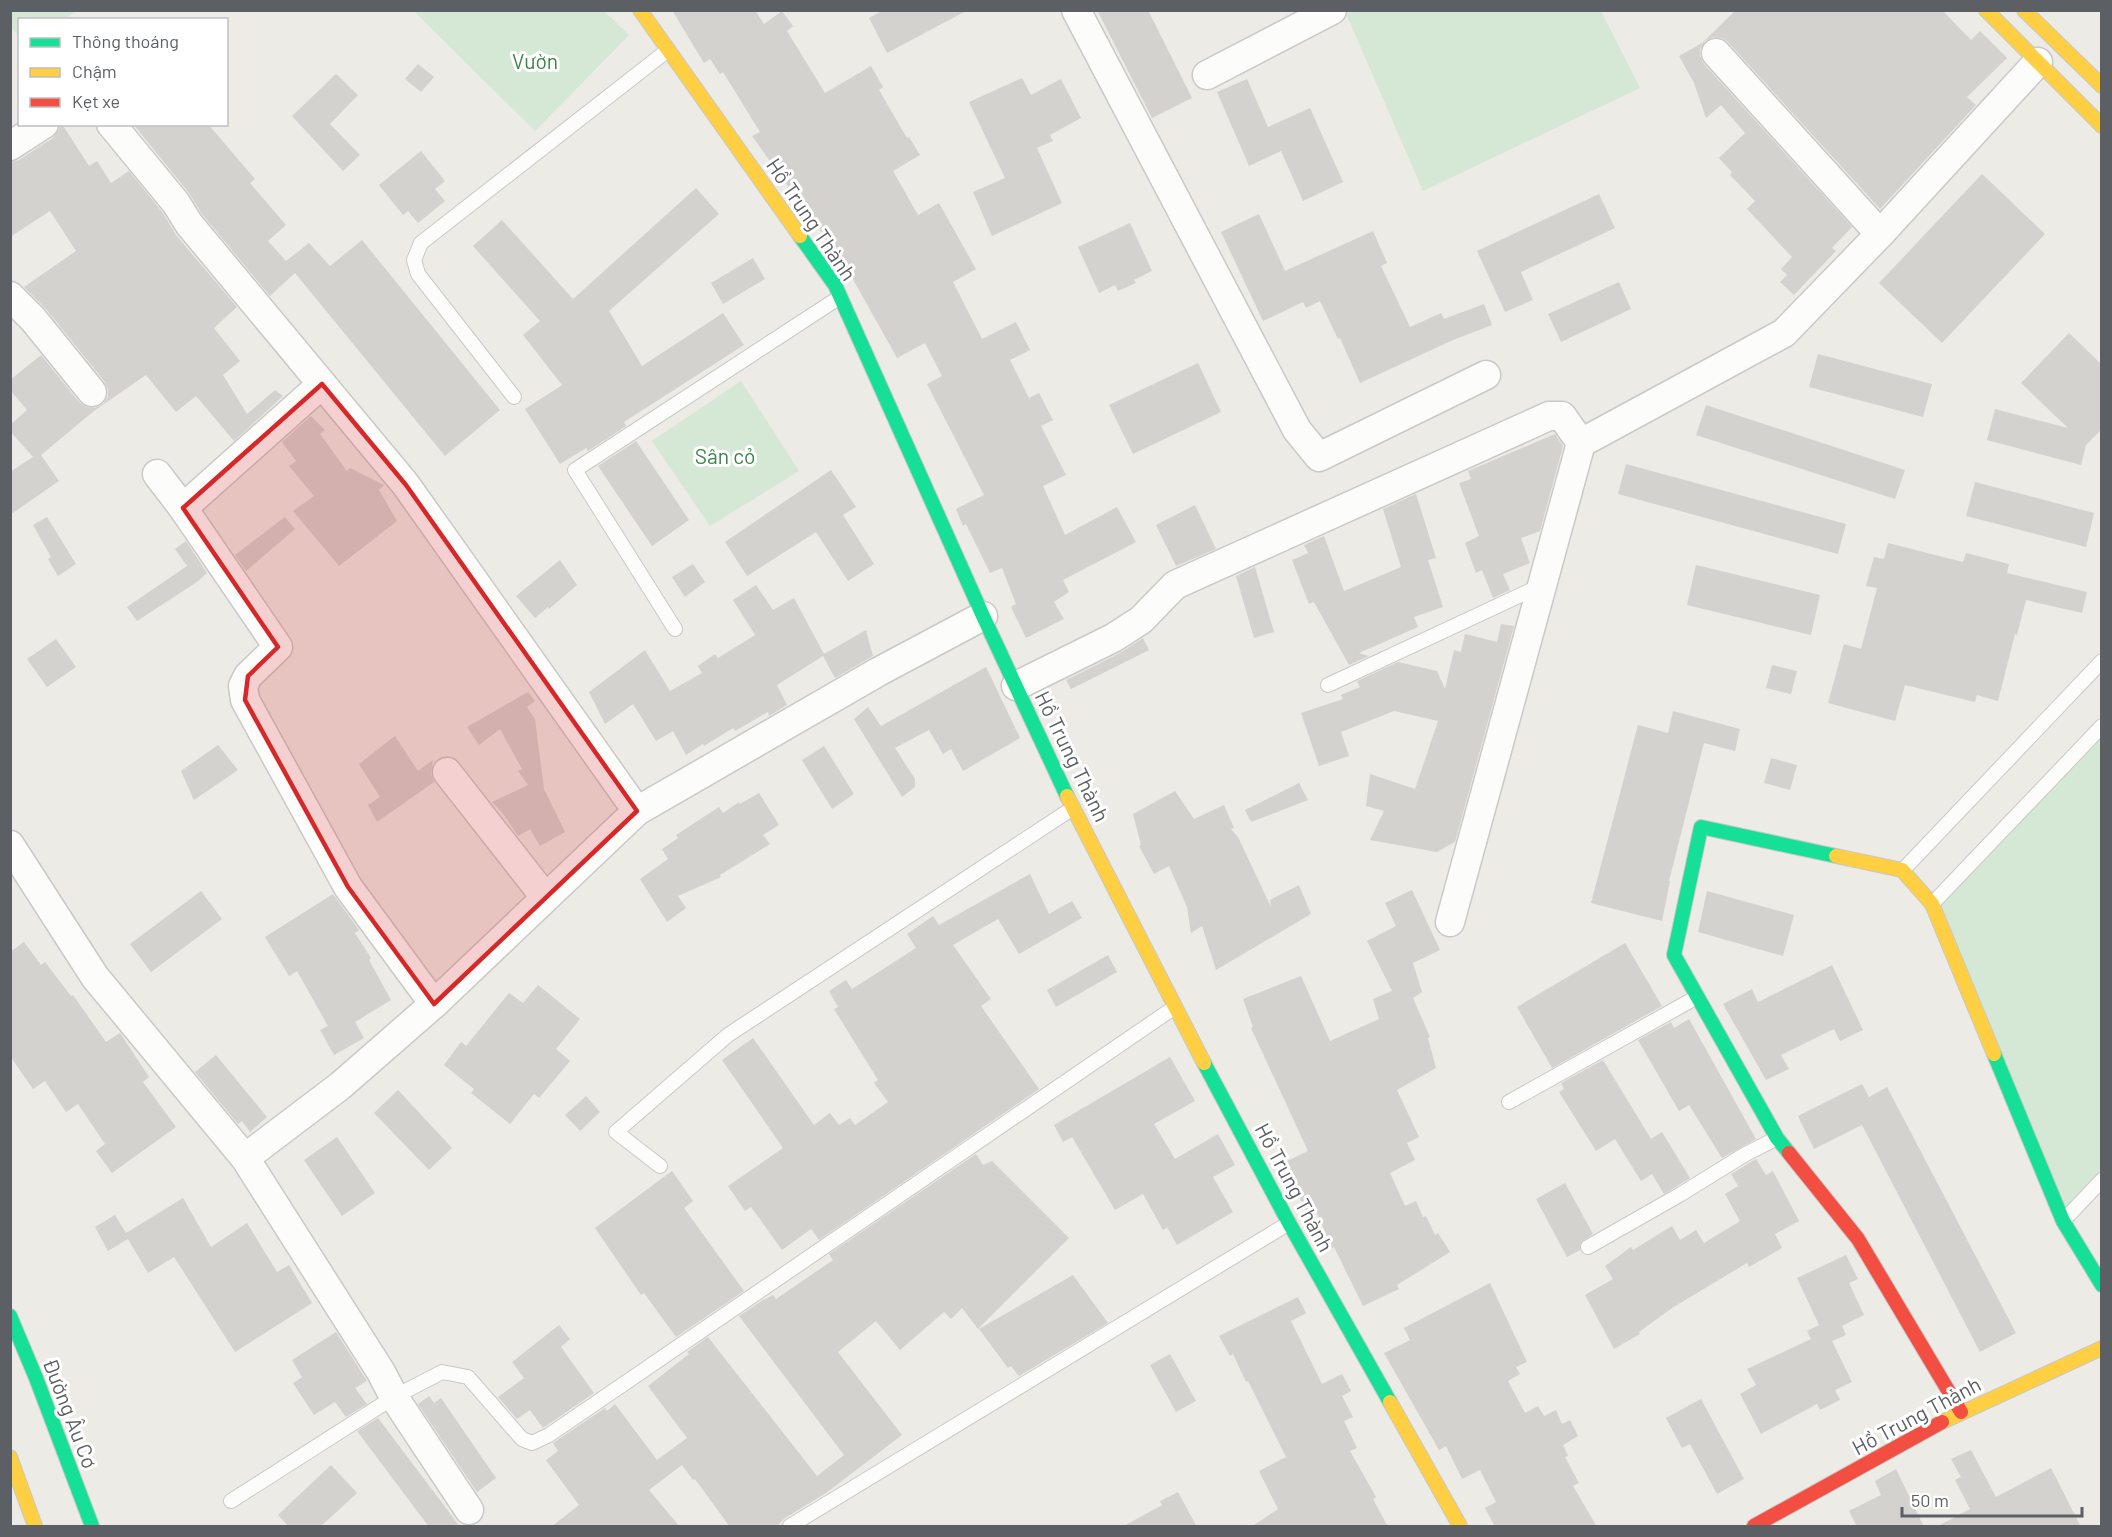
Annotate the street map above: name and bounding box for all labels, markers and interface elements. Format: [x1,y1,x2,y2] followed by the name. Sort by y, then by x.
[18,18,228,126] legend
[72,30,179,52] text: Thông thoáng
[512,48,558,73] park label: Vườn
[72,60,117,82] text: Chậm
[72,90,120,112] text: Kẹt xe
[762,153,862,285] street label: Hồ Trung Thành
[695,443,755,468] park label: Sân cỏ
[1031,687,1115,825] street label: Hồ Trung Thành
[1251,1118,1339,1256] street label: Hồ Trung Thành
[39,1355,103,1471] street label: Đường Âu Cơ
[1847,1371,1985,1459] street label: Hồ Trung Thành
[1902,1480,2082,1518] scale bar
[1911,1489,1949,1511] text: 50 m

